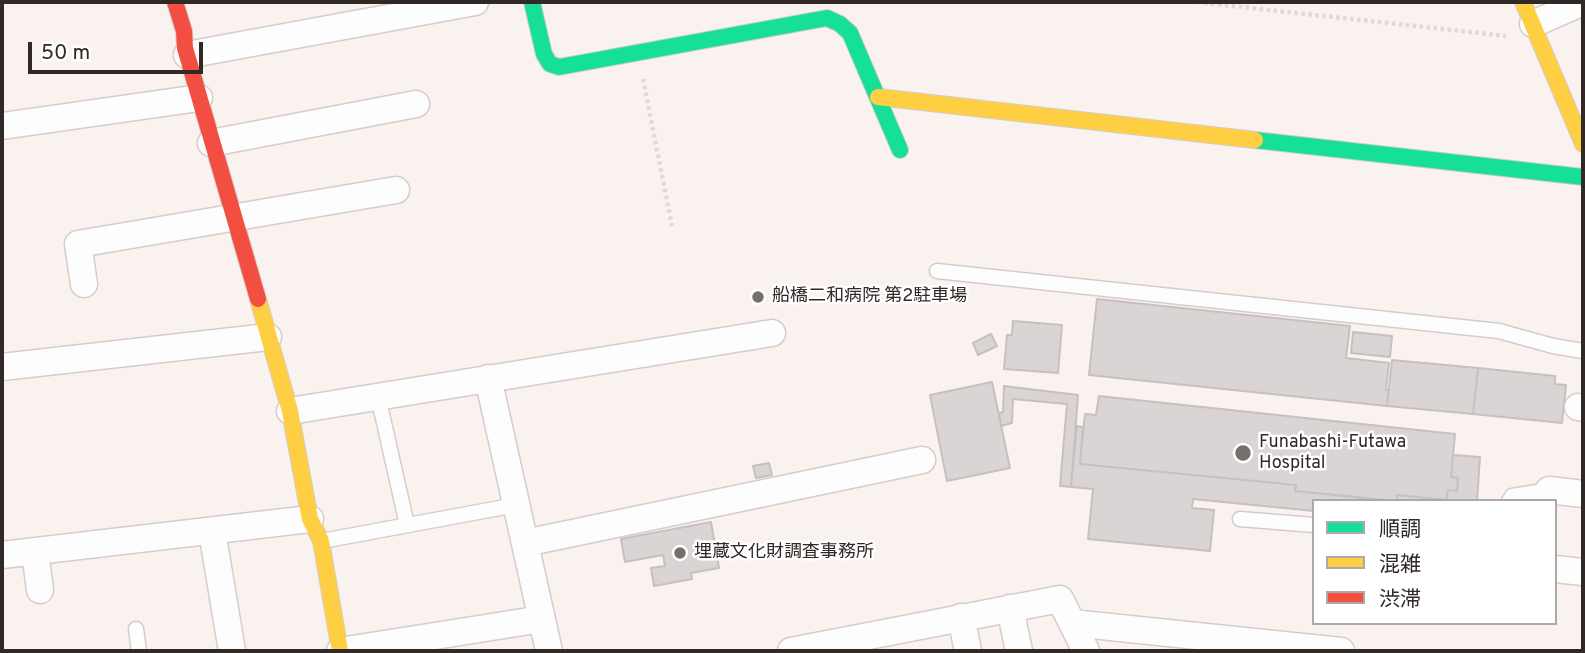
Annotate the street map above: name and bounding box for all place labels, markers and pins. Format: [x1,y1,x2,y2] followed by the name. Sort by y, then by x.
[772,286,967,308] place label: 船橋二和病院 第2駐車場
[750,289,766,305] marker: 船橋二和病院 第2駐車場
[1259,432,1406,474] place label: Funabashi-Futawa Hospital
[1233,443,1253,463] marker: Funabashi-Futawa Hospital
[694,542,874,564] place label: 埋蔵文化財調査事務所
[672,545,688,561] marker: 埋蔵文化財調査事務所

